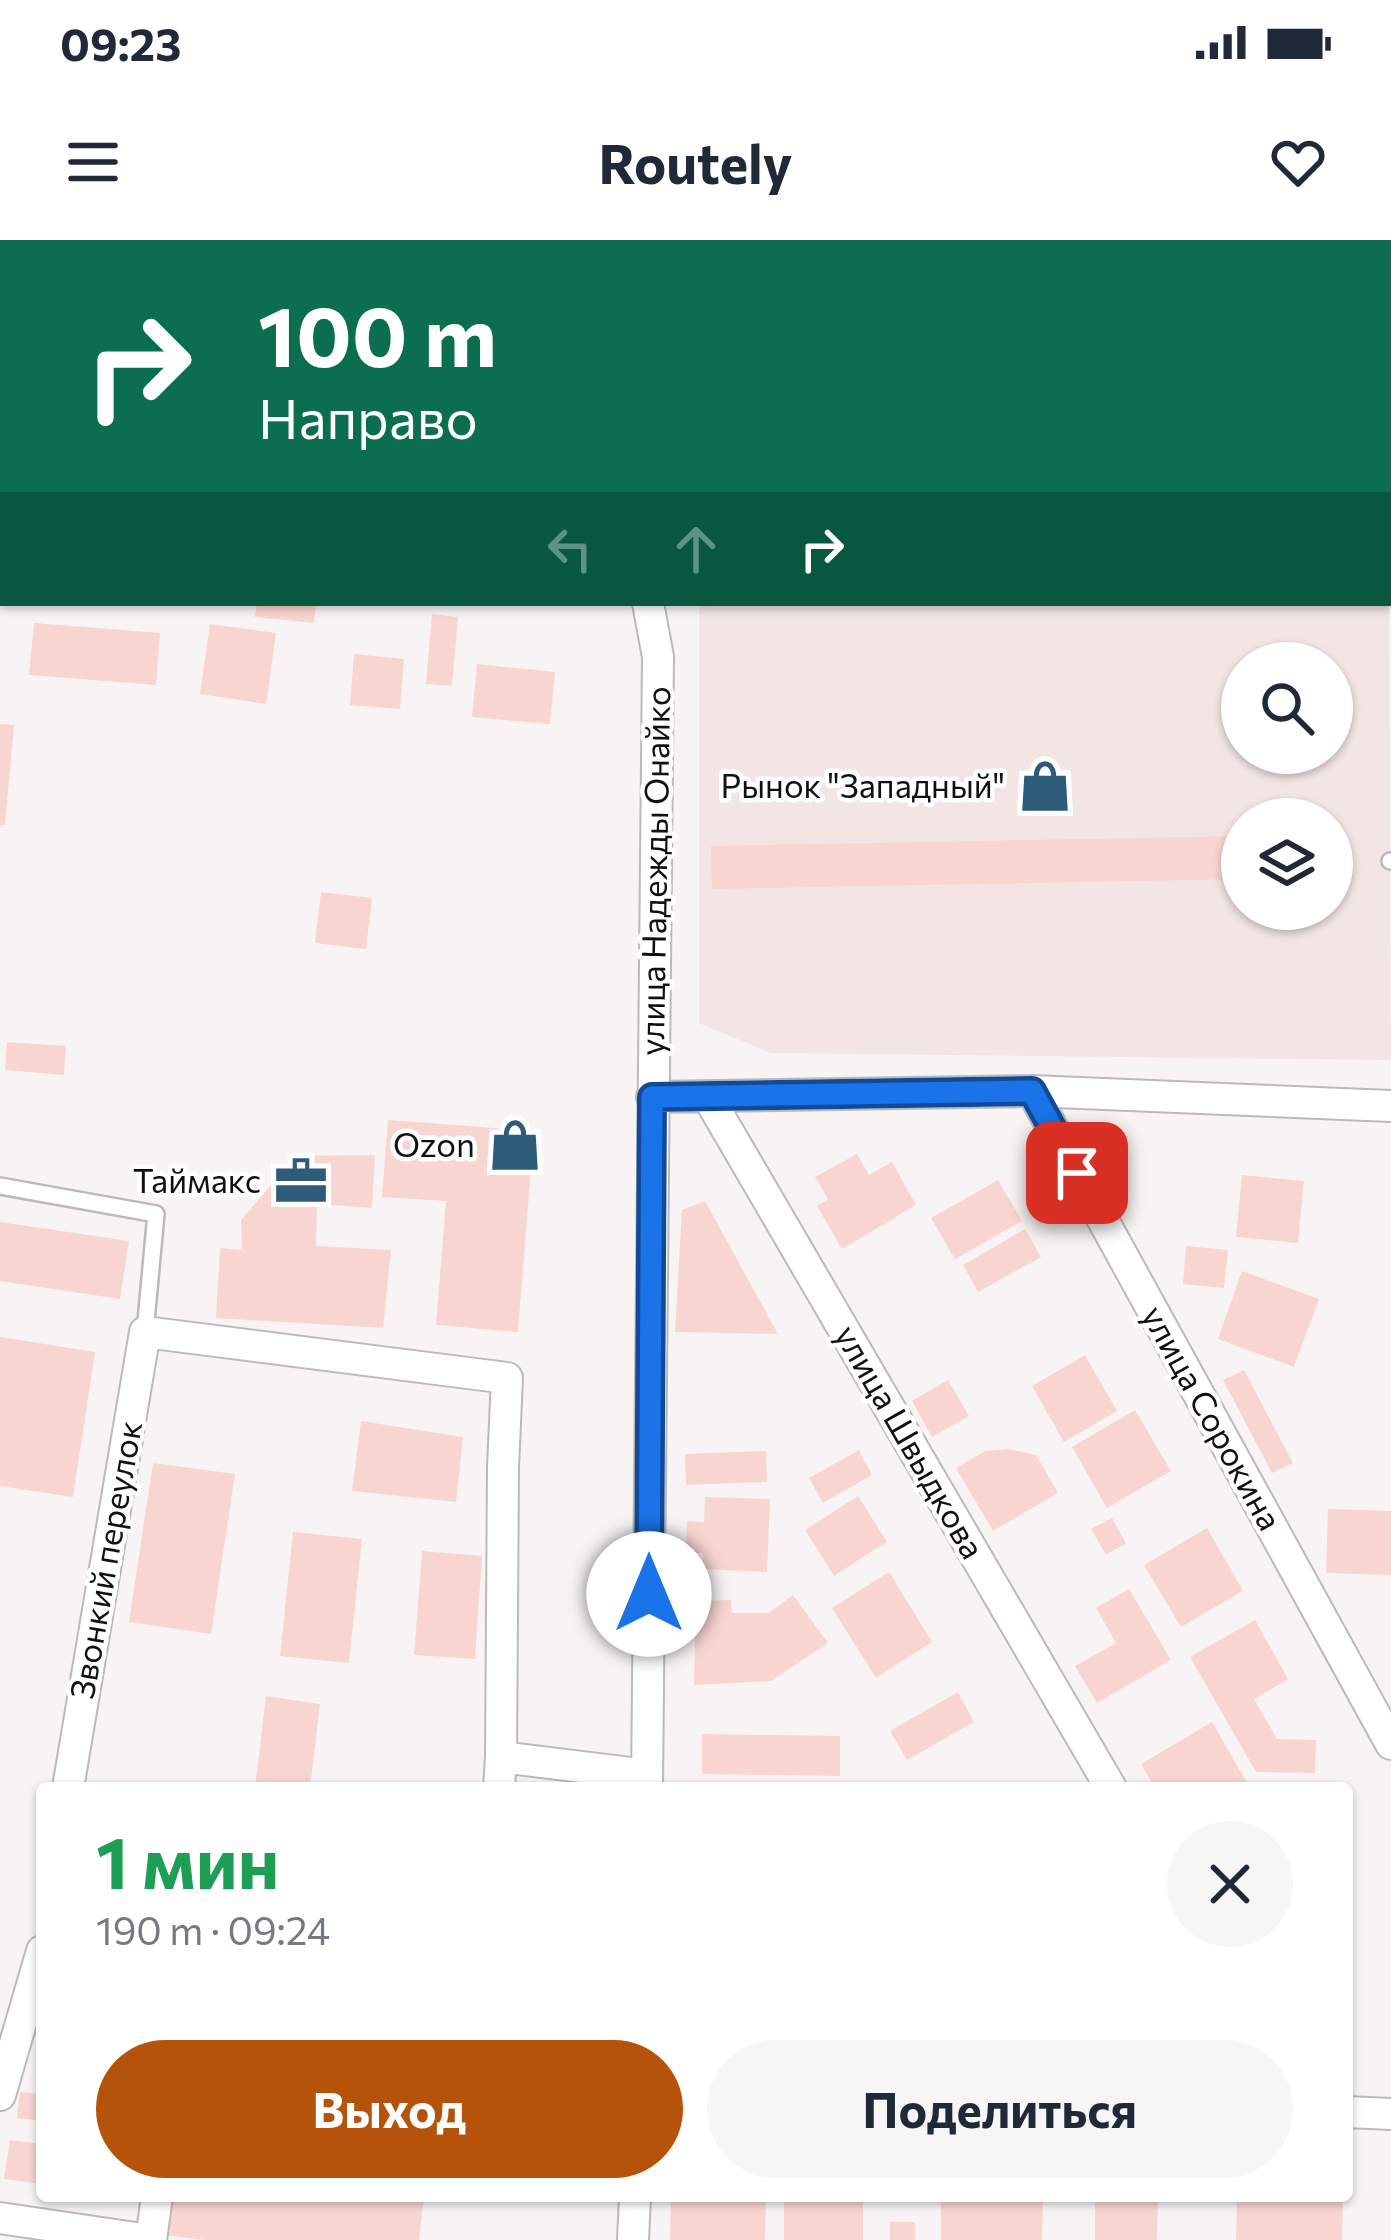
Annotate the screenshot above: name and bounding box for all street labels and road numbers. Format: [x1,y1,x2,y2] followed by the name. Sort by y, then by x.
[630,686,677,1056] street label: улица Надежды Онайко
[1135,1298,1292,1537] street label: улица Сорокина
[828,1317,995,1565] street label: улица Швыдкова
[60,1417,149,1702] street label: Звонкий переулок

